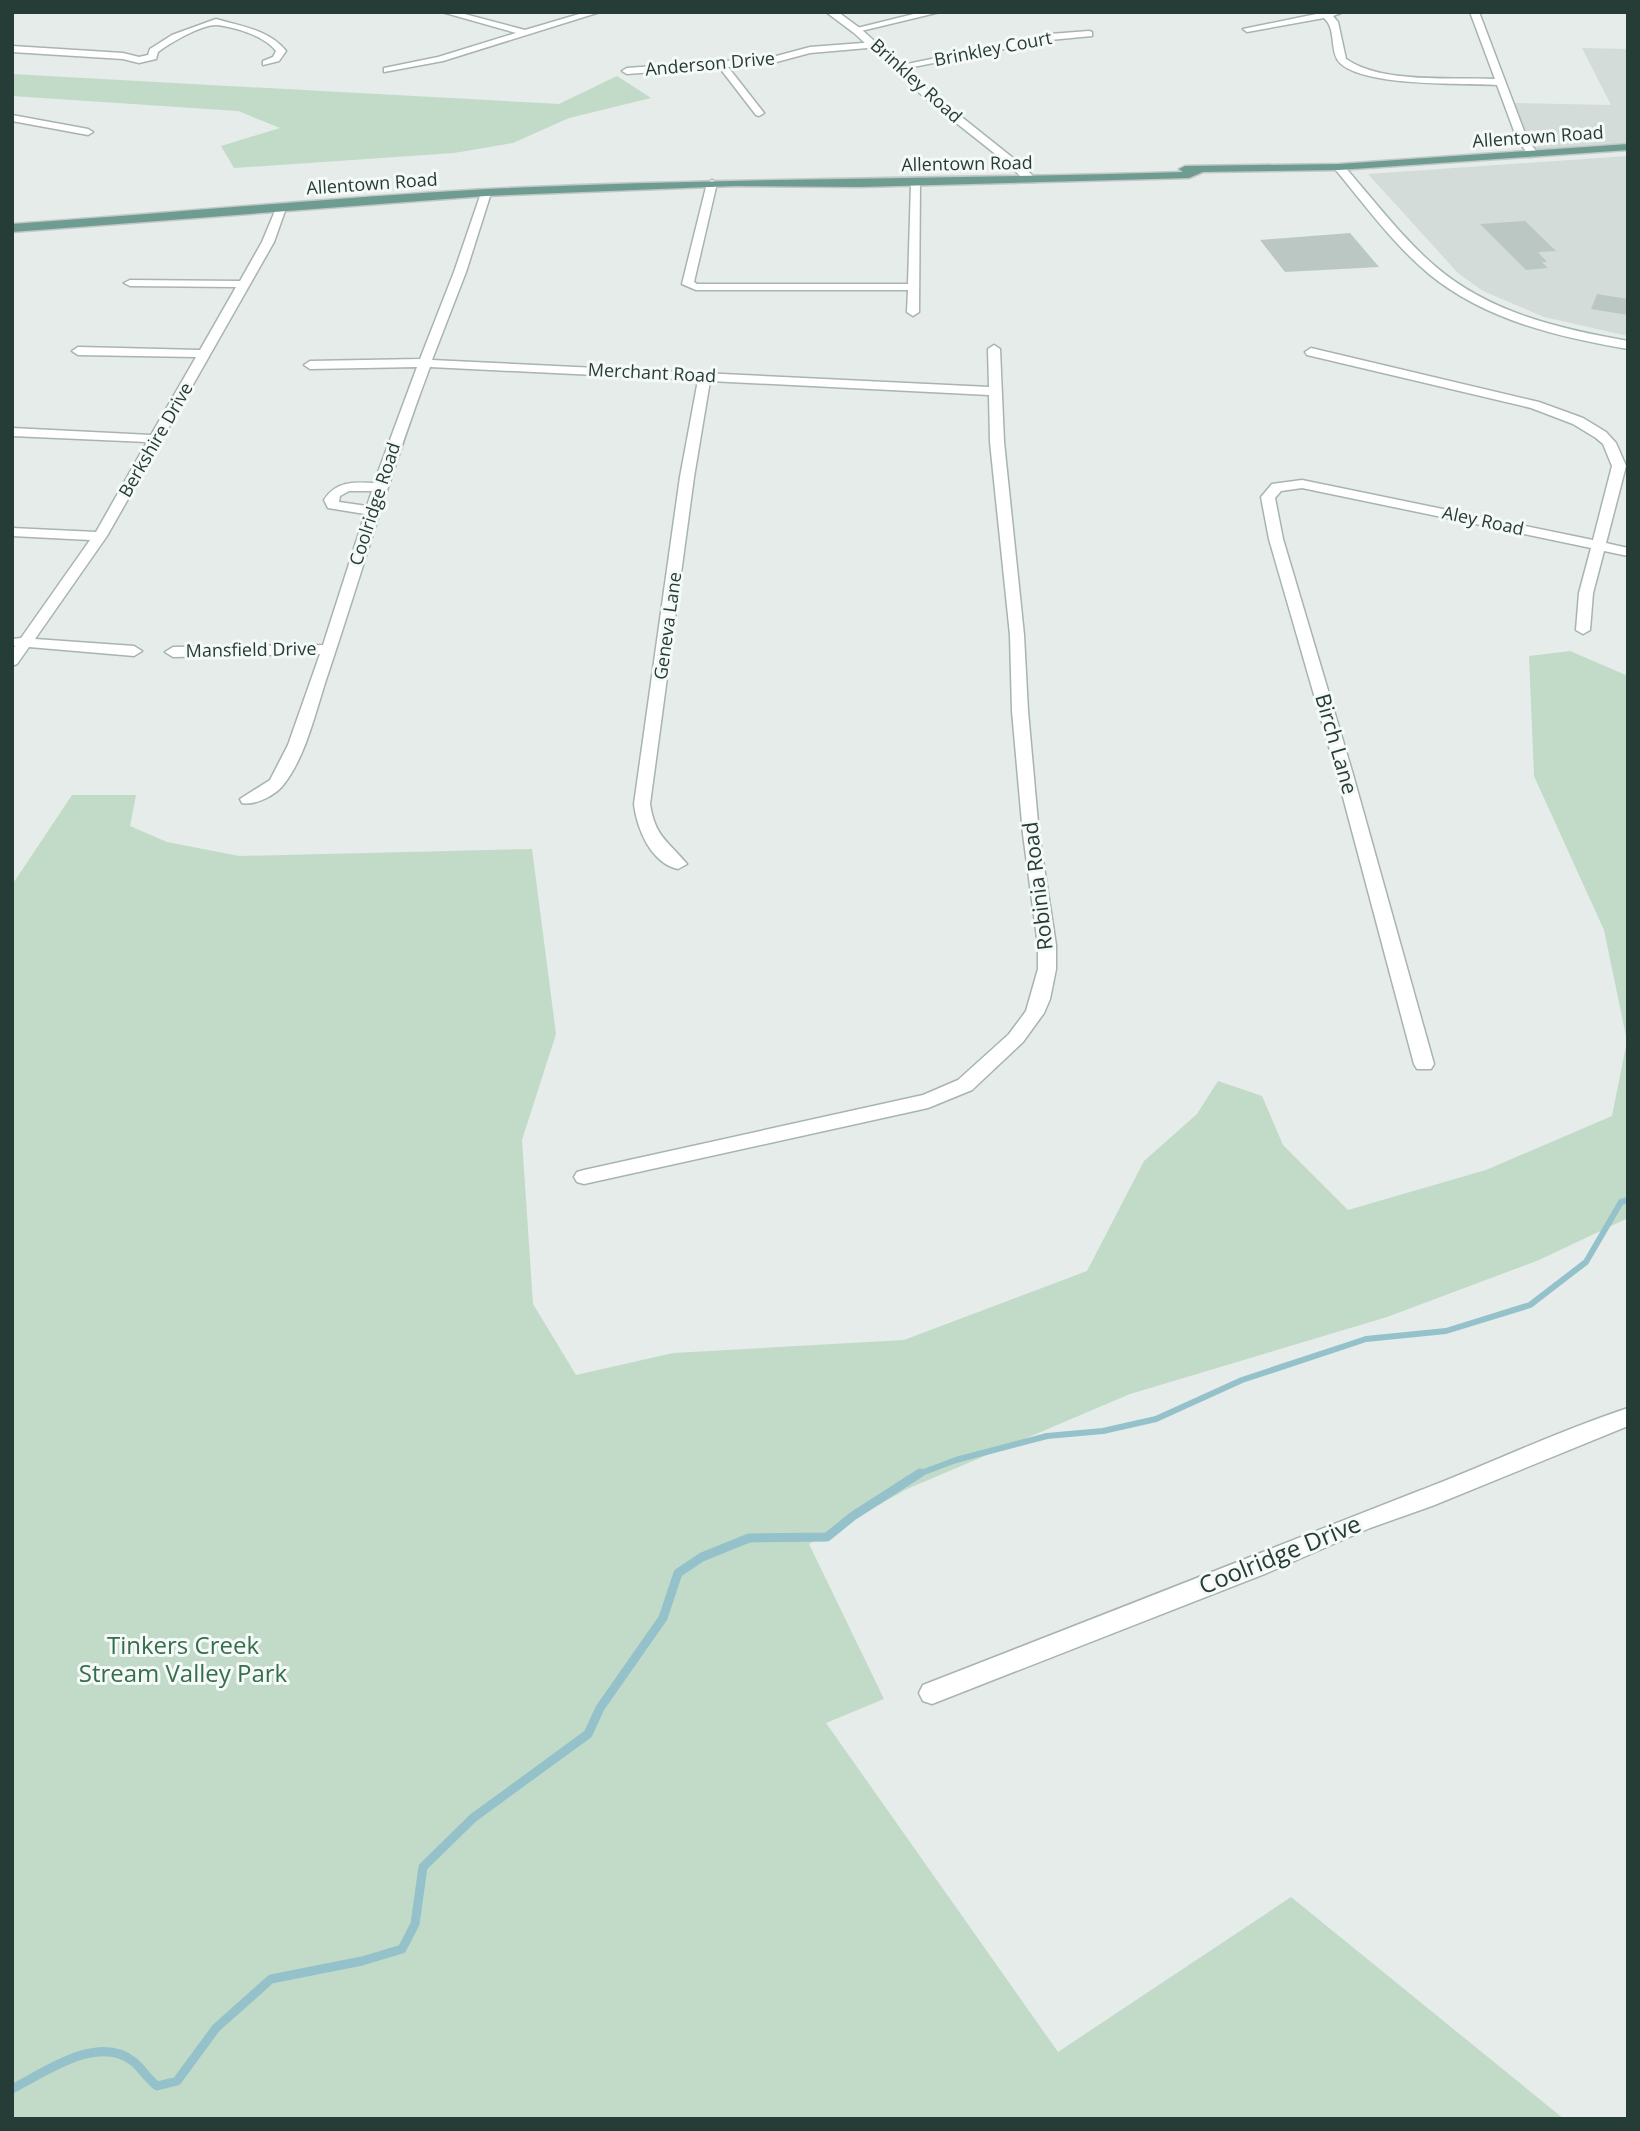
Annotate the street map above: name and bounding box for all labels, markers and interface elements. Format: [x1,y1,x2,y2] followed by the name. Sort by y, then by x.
[932,25,1054,71] street label: Brinkley Court
[866,33,968,128] street label: Brinkley Road
[644,45,776,81] street label: Anderson Drive
[1472,119,1604,153] street label: Allentown Road
[901,150,1033,176] street label: Allentown Road
[306,166,438,200] street label: Allentown Road
[587,357,717,387] street label: Merchant Road
[113,378,198,501] street label: Berkshire Drive
[343,439,405,568] street label: Coolridge Road
[1440,500,1526,540] street label: Aley Road
[648,570,686,681] street label: Geneva Lane
[185,636,317,662] street label: Mansfield Drive
[1309,690,1365,797] street label: Birch Lane
[1015,820,1059,952] street label: Robinia Road
[1193,1506,1365,1601] street label: Coolridge Drive
[79,1628,288,1689] park label: Tinkers Creek Stream Valley Park

